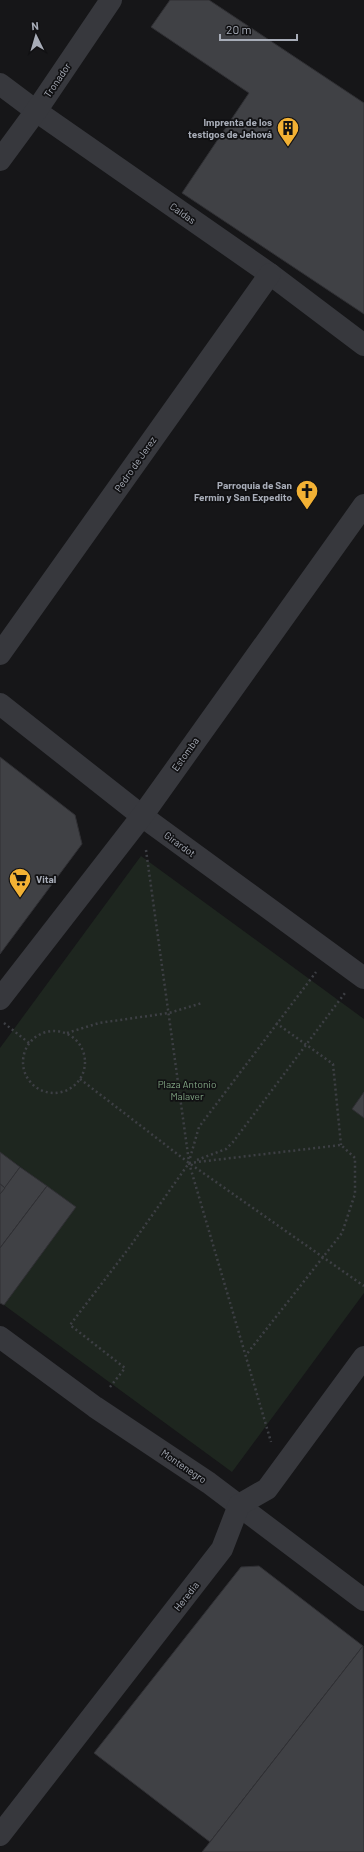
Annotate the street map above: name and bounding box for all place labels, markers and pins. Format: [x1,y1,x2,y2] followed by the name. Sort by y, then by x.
[275,115,301,148] building icon: Imprenta de los testigos de Jehová
[188,116,272,140] place label: Imprenta de los testigos de Jehová
[294,478,320,511] church icon: Parroquia de San Fermín y San Expedito
[194,479,292,503] place label: Parroquia de San Fermín y San Expedito
[7,866,33,899] supermarket icon: Vital
[36,873,56,885] place label: Vital

